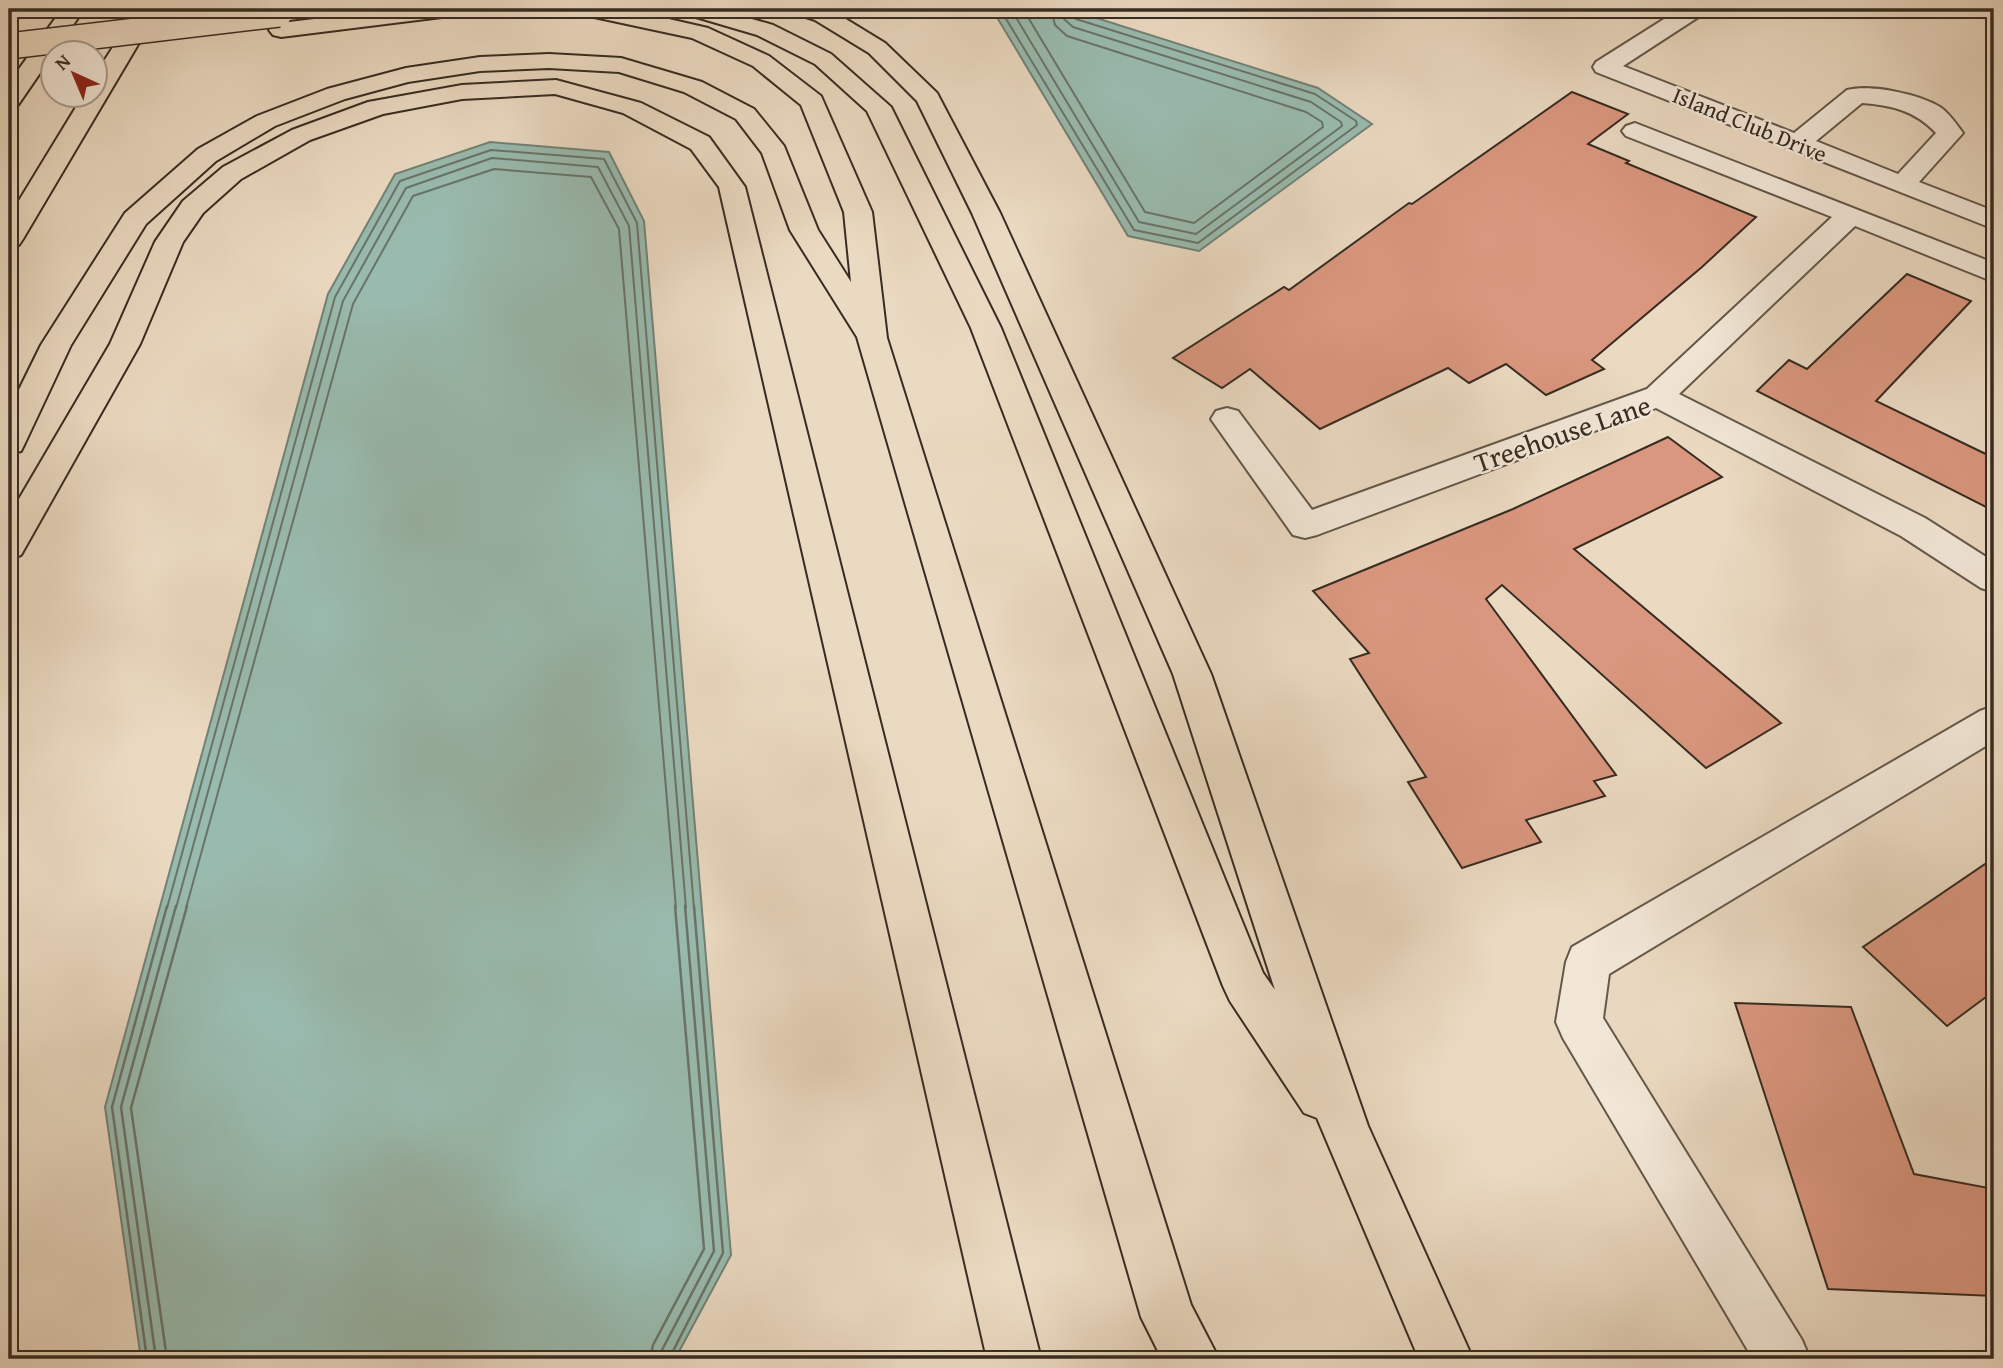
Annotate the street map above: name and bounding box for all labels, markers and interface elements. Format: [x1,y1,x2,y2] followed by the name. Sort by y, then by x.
[38,38,108,108] north arrow
[48,47,77,76] text: N
[1668,78,1832,170] street label: Island Club Drive
[1468,384,1656,482] street label: Treehouse Lane

